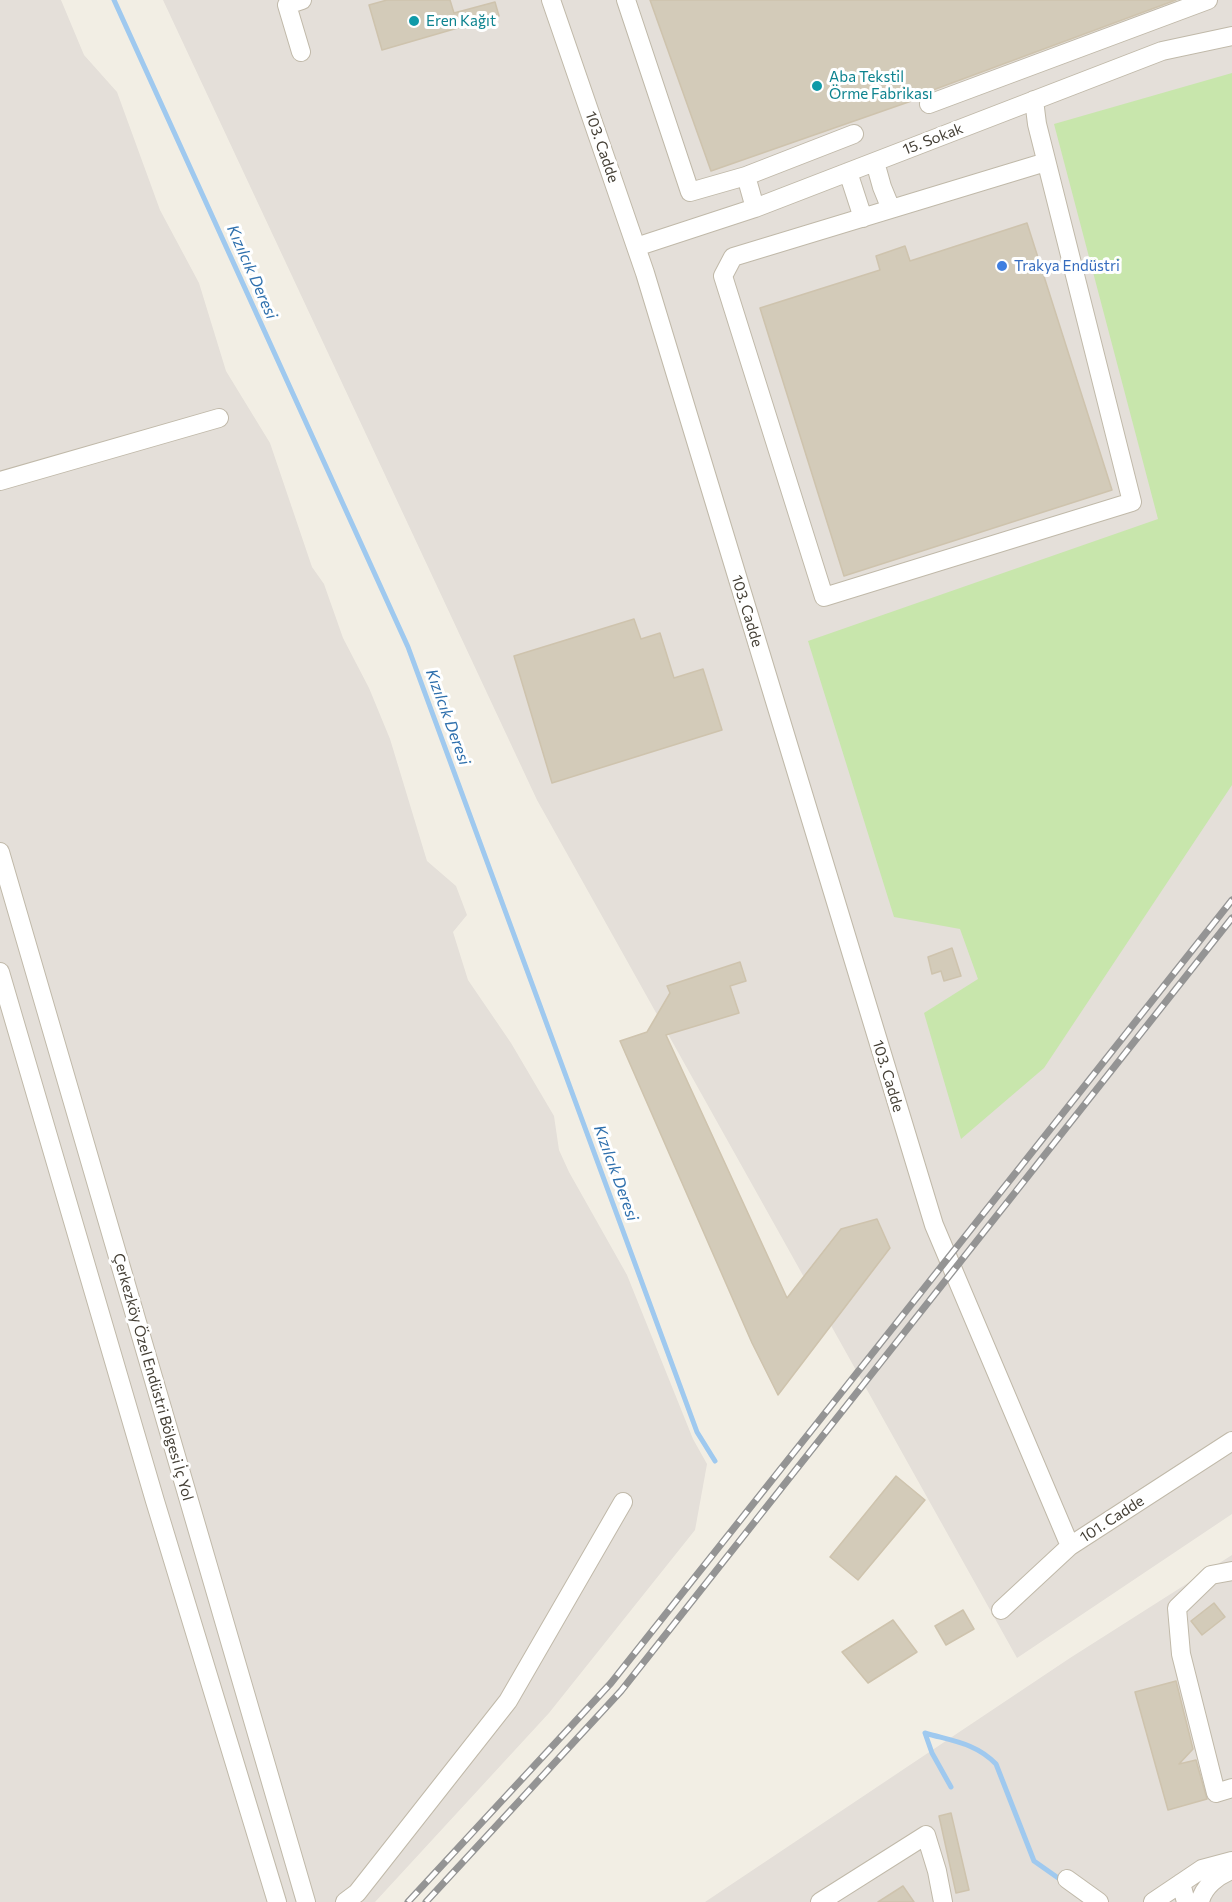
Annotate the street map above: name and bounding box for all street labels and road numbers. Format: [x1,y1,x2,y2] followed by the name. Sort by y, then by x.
[581,109,623,185] street label: 103. Cadde
[900,119,966,159] street label: 15. Sokak
[728,573,766,649] street label: 103. Cadde
[869,1038,907,1114] street label: 103. Cadde
[109,1251,197,1503] street label: Çerkezköy Özel Endüstri Bölgesi İç Yol
[1077,1492,1147,1546] street label: 101. Cadde

